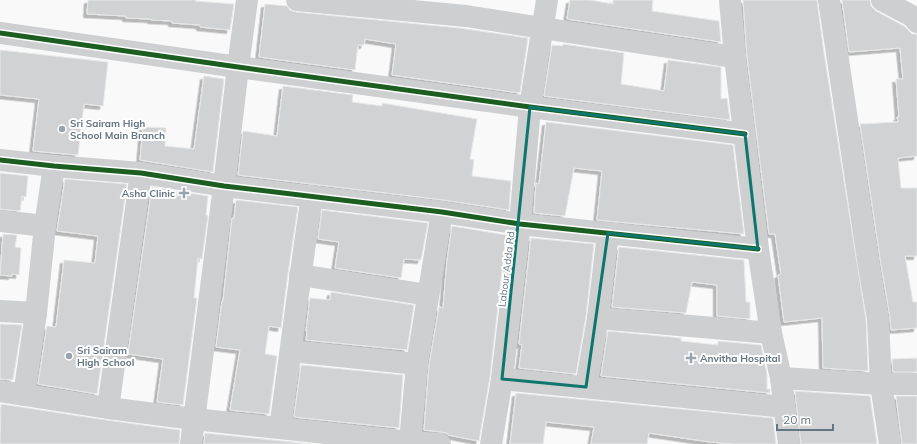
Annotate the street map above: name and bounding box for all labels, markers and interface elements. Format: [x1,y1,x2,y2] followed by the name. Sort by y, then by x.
[70,117,165,142] place label: Sri Sairam High School Main Branch
[57,124,67,134] marker: Sri Sairam High School Main Branch
[122,187,175,200] place label: Asha Clinic
[178,187,190,199] marker: Asha Clinic
[495,231,518,308] street label: Labour Adda Rd
[77,344,134,369] place label: Sri Sairam High School
[64,351,74,361] marker: Sri Sairam High School
[685,352,697,364] marker: Anvitha Hospital
[700,352,780,365] place label: Anvitha Hospital
[777,406,833,432] scale bar
[783,412,811,427] text: 20 m

